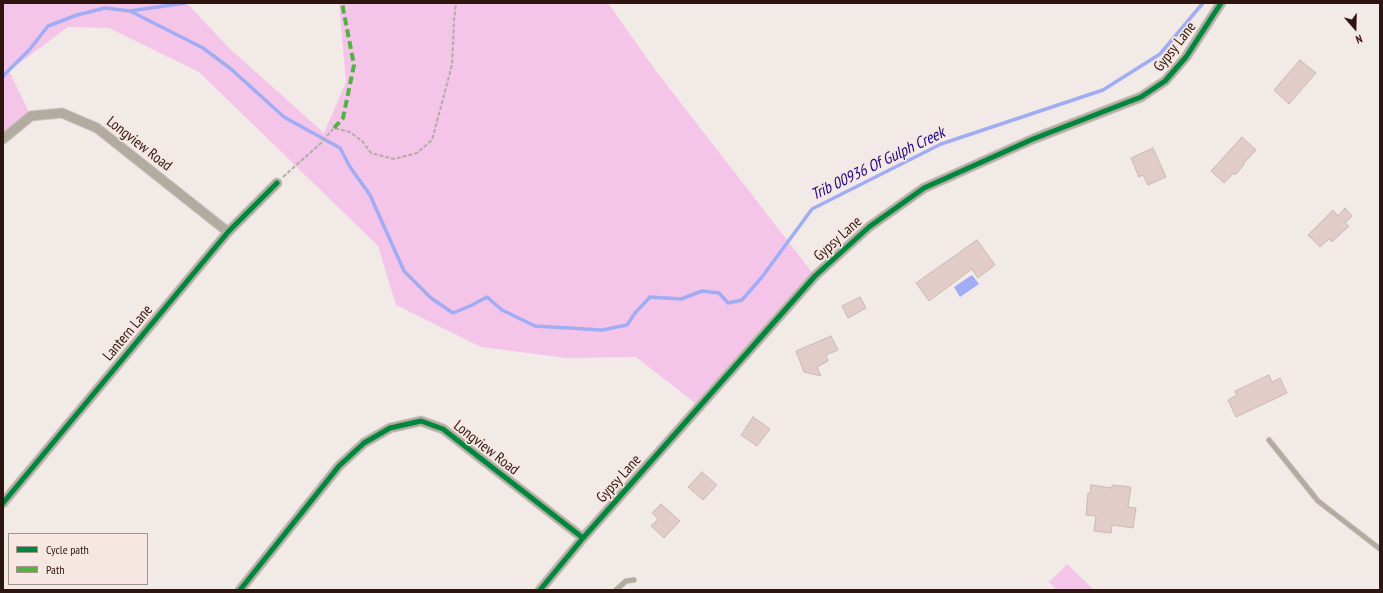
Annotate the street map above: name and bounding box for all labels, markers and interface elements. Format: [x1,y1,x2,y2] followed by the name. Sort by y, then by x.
[1335,8,1375,48] north arrow
[1150,19,1200,75] street label: Gypsy Lane
[1354,32,1364,47] text: N
[103,113,175,175] street label: Longview Road
[808,123,948,205] water label: Trib 00936 Of Gulph Creek
[810,213,866,265] street label: Gypsy Lane
[99,301,157,365] street label: Lantern Lane
[450,417,522,479] street label: Longview Road
[593,451,645,507] street label: Gypsy Lane
[8,533,148,585] legend
[46,542,89,557] text: Cycle path
[46,562,64,577] text: Path

